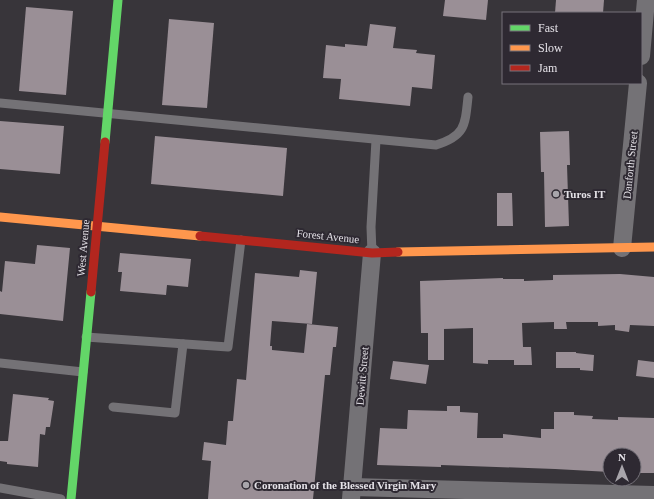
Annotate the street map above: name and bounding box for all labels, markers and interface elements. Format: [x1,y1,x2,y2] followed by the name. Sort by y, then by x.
[502,12,642,84] legend
[538,21,559,35] text: Fast
[538,41,563,55] text: Slow
[538,61,558,75] text: Jam
[620,130,640,200] street label: Danforth Street
[564,188,606,200] place label: Turos IT
[551,189,561,199] marker: Turos IT
[75,219,91,277] street label: West Avenue
[296,227,360,245] street label: Forest Avenue
[353,346,371,406] street label: Dewitt Street
[602,447,642,487] north arrow
[618,451,626,463] text: N
[254,479,437,491] place label: Coronation of the Blessed Virgin Mary
[241,480,251,490] marker: Coronation of the Blessed Virgin Mary

